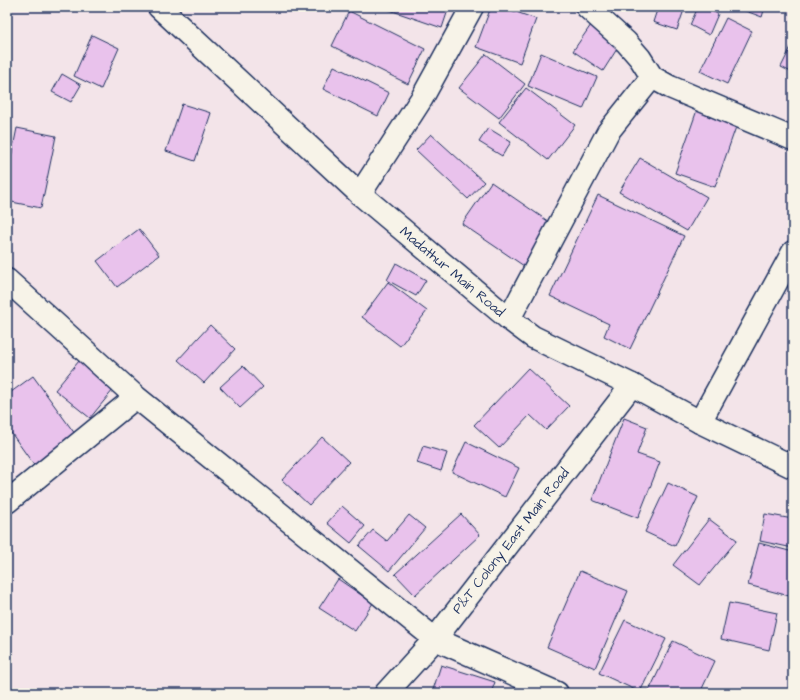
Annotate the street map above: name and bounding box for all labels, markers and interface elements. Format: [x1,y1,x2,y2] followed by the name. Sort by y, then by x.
[395,222,509,322] street label: Madathur Main Road
[448,464,574,618] street label: P&T Colony East Main Road

